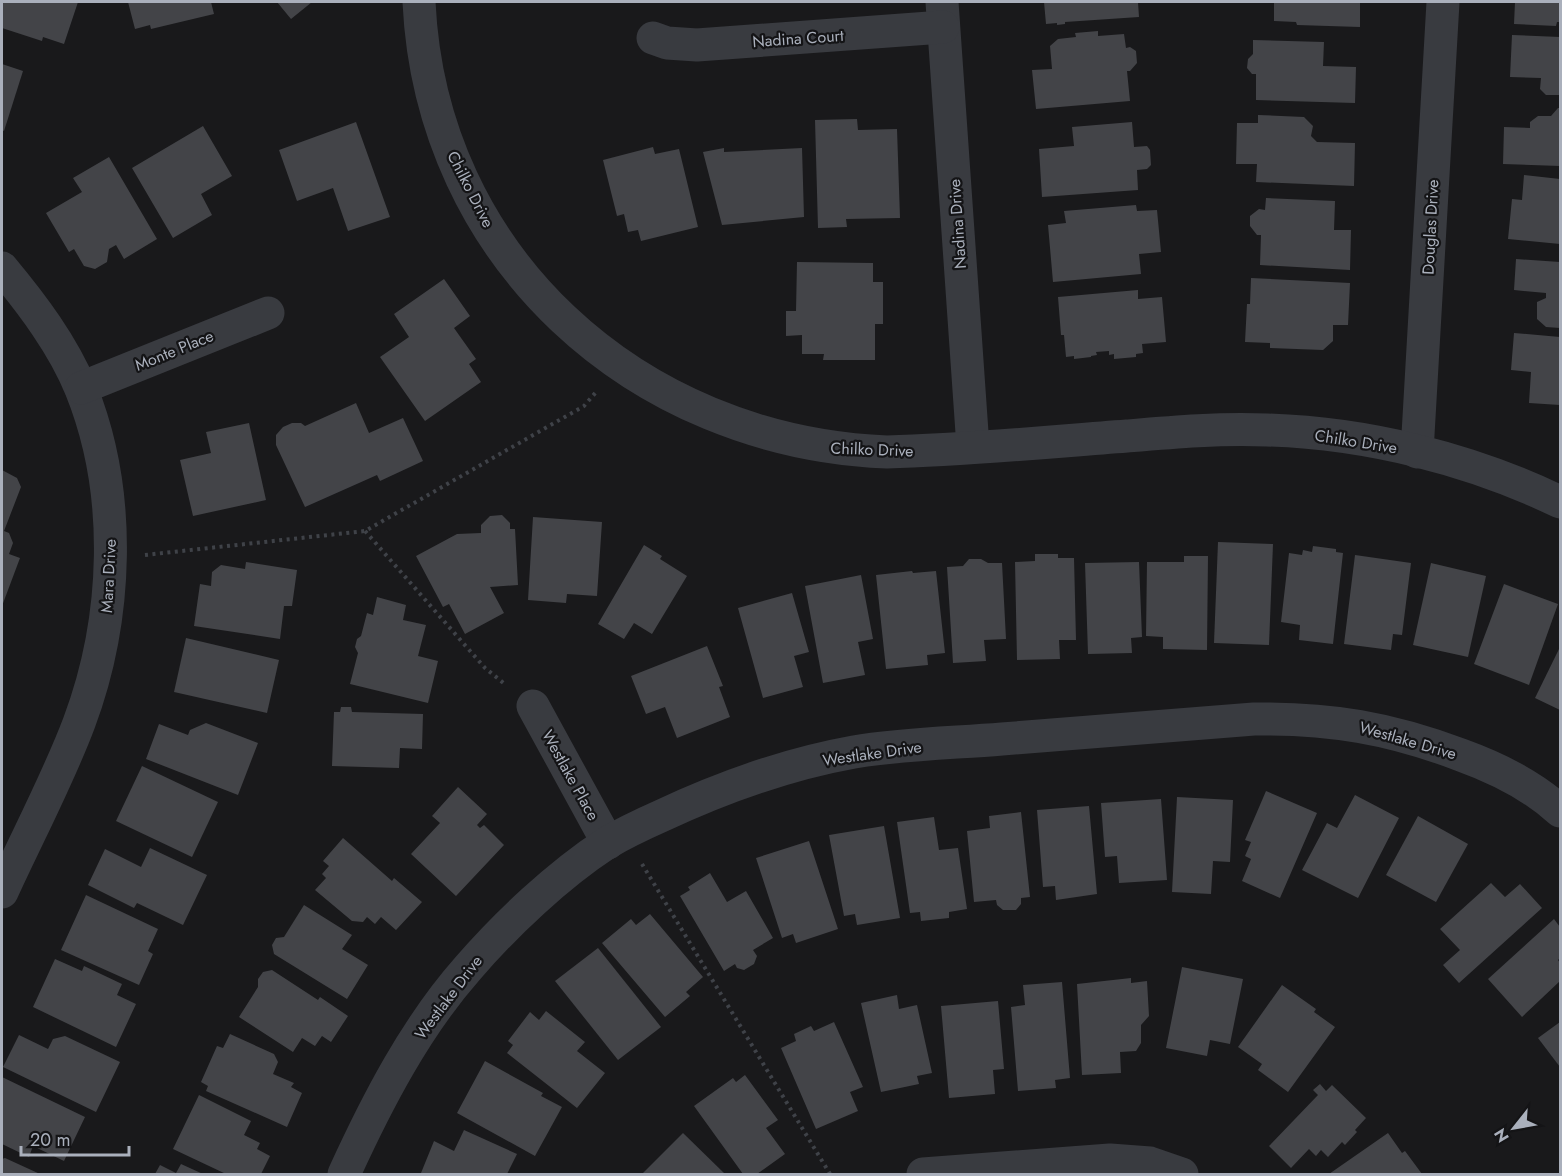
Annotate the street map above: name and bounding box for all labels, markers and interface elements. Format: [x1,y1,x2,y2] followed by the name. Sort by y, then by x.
[751,24,845,53] street label: Nadina Court
[441,147,500,231] street label: Chilko Drive
[943,178,972,270] street label: Nadina Drive
[1417,179,1444,275] street label: Douglas Drive
[131,324,217,377] street label: Monte Place
[1313,424,1399,459] street label: Chilko Drive
[830,437,914,462] street label: Chilko Drive
[95,538,122,614] street label: Mara Drive
[1357,716,1459,765] street label: Westlake Drive
[536,726,605,825] street label: Westlake Place
[821,735,923,772] street label: Westlake Drive
[409,950,488,1044] street label: Westlake Drive
[1484,1098,1544,1158] north arrow
[21,1119,129,1157] scale bar
[1488,1124,1515,1147] text: N
[30,1127,70,1153] text: 20 m

